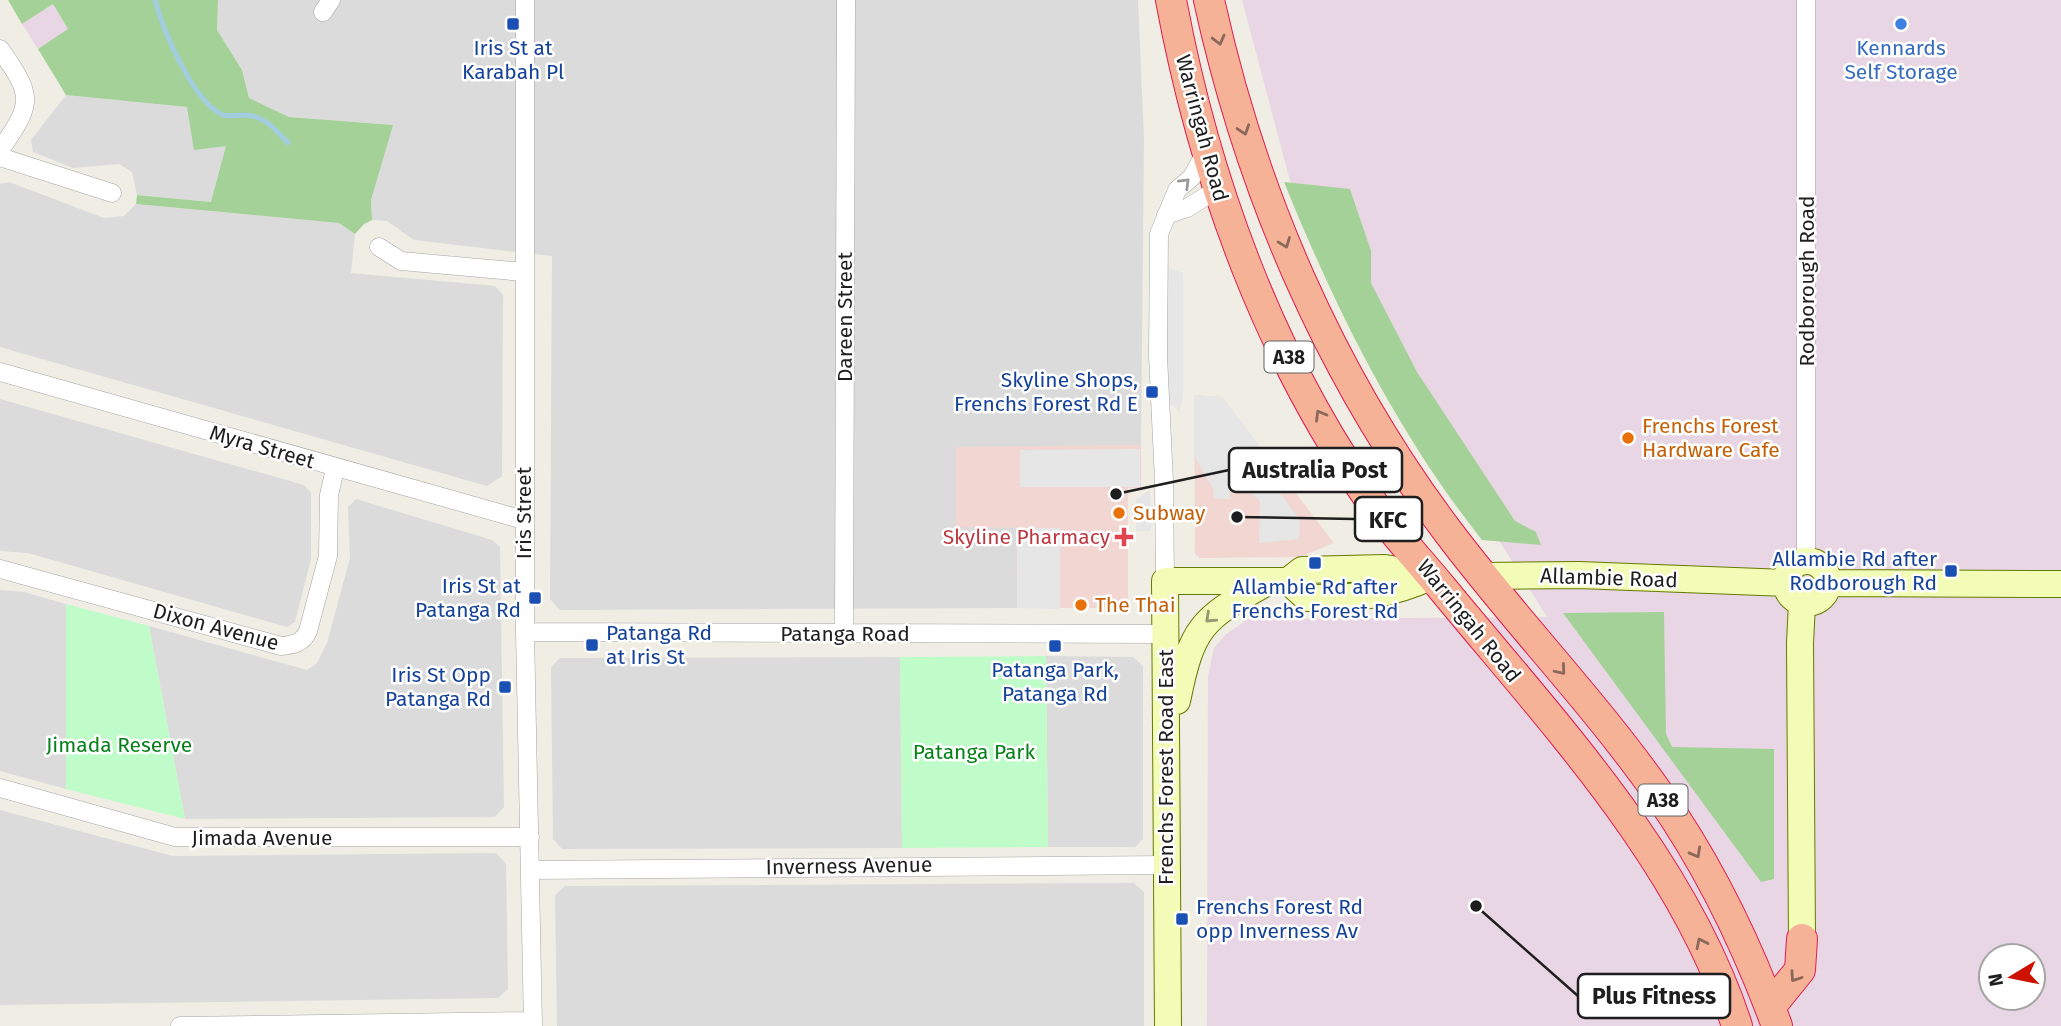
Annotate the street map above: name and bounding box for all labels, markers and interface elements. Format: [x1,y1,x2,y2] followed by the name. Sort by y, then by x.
[505,16,521,32] marker: Iris St at Karabah Pl
[1893,16,1909,32] marker: Kennards Self Storage
[1211,34,1225,46] one-way arrow
[462,35,564,85] place label: Iris St at Karabah Pl
[1844,35,1958,85] place label: Kennards Self Storage
[1170,52,1234,204] street label: Warringah Road
[1236,124,1250,136] one-way arrow
[1177,178,1190,191] one-way arrow
[1794,195,1820,367] street label: Rodborough Road
[1277,236,1291,248] one-way arrow
[832,252,858,382] street label: Dareen Street
[1264,342,1314,372] road number: A38
[954,367,1138,417] place label: Skyline Shops, Frenchs Forest Rd E
[1144,384,1160,400] marker: Skyline Shops, Frenchs Forest Rd E
[1315,410,1328,423] one-way arrow
[1642,413,1780,463] place label: Frenchs Forest Hardware Cafe
[207,420,318,474] street label: Myra Street
[1620,430,1636,446] marker: Frenchs Forest Hardware Cafe
[1229,448,1402,492] callout: Australia Post
[1241,456,1389,484] text: Australia Post
[511,466,537,559] street label: Iris Street
[1355,497,1422,541] callout: KFC
[1133,500,1206,526] place label: Subway
[1111,505,1127,521] marker: Subway
[1369,506,1408,534] text: KFC
[943,524,1111,550] place label: Skyline Pharmacy
[1116,529,1132,545] marker: Skyline Pharmacy
[1772,546,1937,596] place label: Allambie Rd after Rodborough Rd
[1411,554,1527,688] street label: Warringah Road
[1307,555,1323,571] marker: Allambie Rd after Frenchs Forest Rd
[1540,563,1678,593] street label: Allambie Road
[1943,563,1959,579] marker: Allambie Rd after Rodborough Rd
[415,573,521,623] place label: Iris St at Patanga Rd
[1231,574,1399,624] place label: Allambie Rd after Frenchs Forest Rd
[527,590,543,606] marker: Iris St at Patanga Rd
[1095,592,1176,618] place label: The Thai
[1073,597,1089,613] marker: The Thai
[150,598,282,656] street label: Dixon Avenue
[1205,610,1218,623] one-way arrow
[606,620,712,670] place label: Patanga Rd at Iris St
[780,621,910,647] street label: Patanga Road
[584,637,600,653] marker: Patanga Rd at Iris St
[1047,638,1063,654] marker: Patanga Park, Patanga Rd
[1153,649,1179,885] street label: Frenchs Forest Road East
[991,657,1119,707] place label: Patanga Park, Patanga Rd
[385,662,491,712] place label: Iris St Opp Patanga Rd
[1553,662,1565,675] one-way arrow
[497,679,513,695] marker: Iris St Opp Patanga Rd
[46,732,192,758] park label: Jimada Reserve
[913,739,1035,765] park label: Patanga Park
[1638,785,1688,816] road number: A38
[192,825,333,851] street label: Jimada Avenue
[1688,846,1701,858] one-way arrow
[765,852,933,880] street label: Inverness Avenue
[1196,894,1363,944] place label: Frenchs Forest Rd opp Inverness Av
[1174,911,1190,927] marker: Frenchs Forest Rd opp Inverness Av
[1695,938,1709,951] one-way arrow
[1977,942,2047,1012] north arrow
[1790,969,1803,982] one-way arrow
[1983,972,2008,988] text: N
[1578,974,1730,1018] callout: Plus Fitness
[1592,982,1716,1010] text: Plus Fitness

